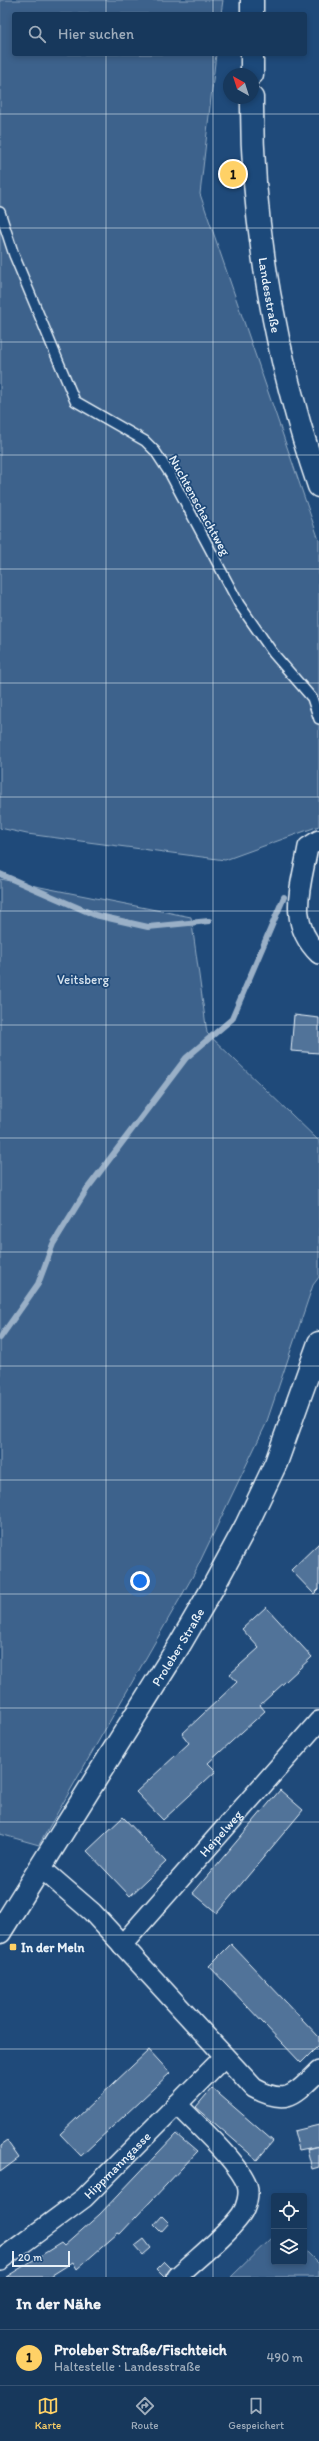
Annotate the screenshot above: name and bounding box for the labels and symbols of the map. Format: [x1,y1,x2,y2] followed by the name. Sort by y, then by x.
[223,68,259,104] north arrow
[220,159,246,189] pin: 1
[255,256,284,334] street label: Landesstraße
[166,453,233,558] street label: Nuchtenschachtweg
[57,972,109,987] park label: Veitsberg
[130,1571,150,1591] your location
[149,1605,207,1689] street label: Proleber Straße
[196,1807,245,1860] street label: Heipelweg
[21,1940,85,1955] place label: In der Meln
[8,1942,18,1952] marker: In der Meln
[81,2129,154,2202] street label: Hippmanngasse
[12,2249,70,2268] scale bar

